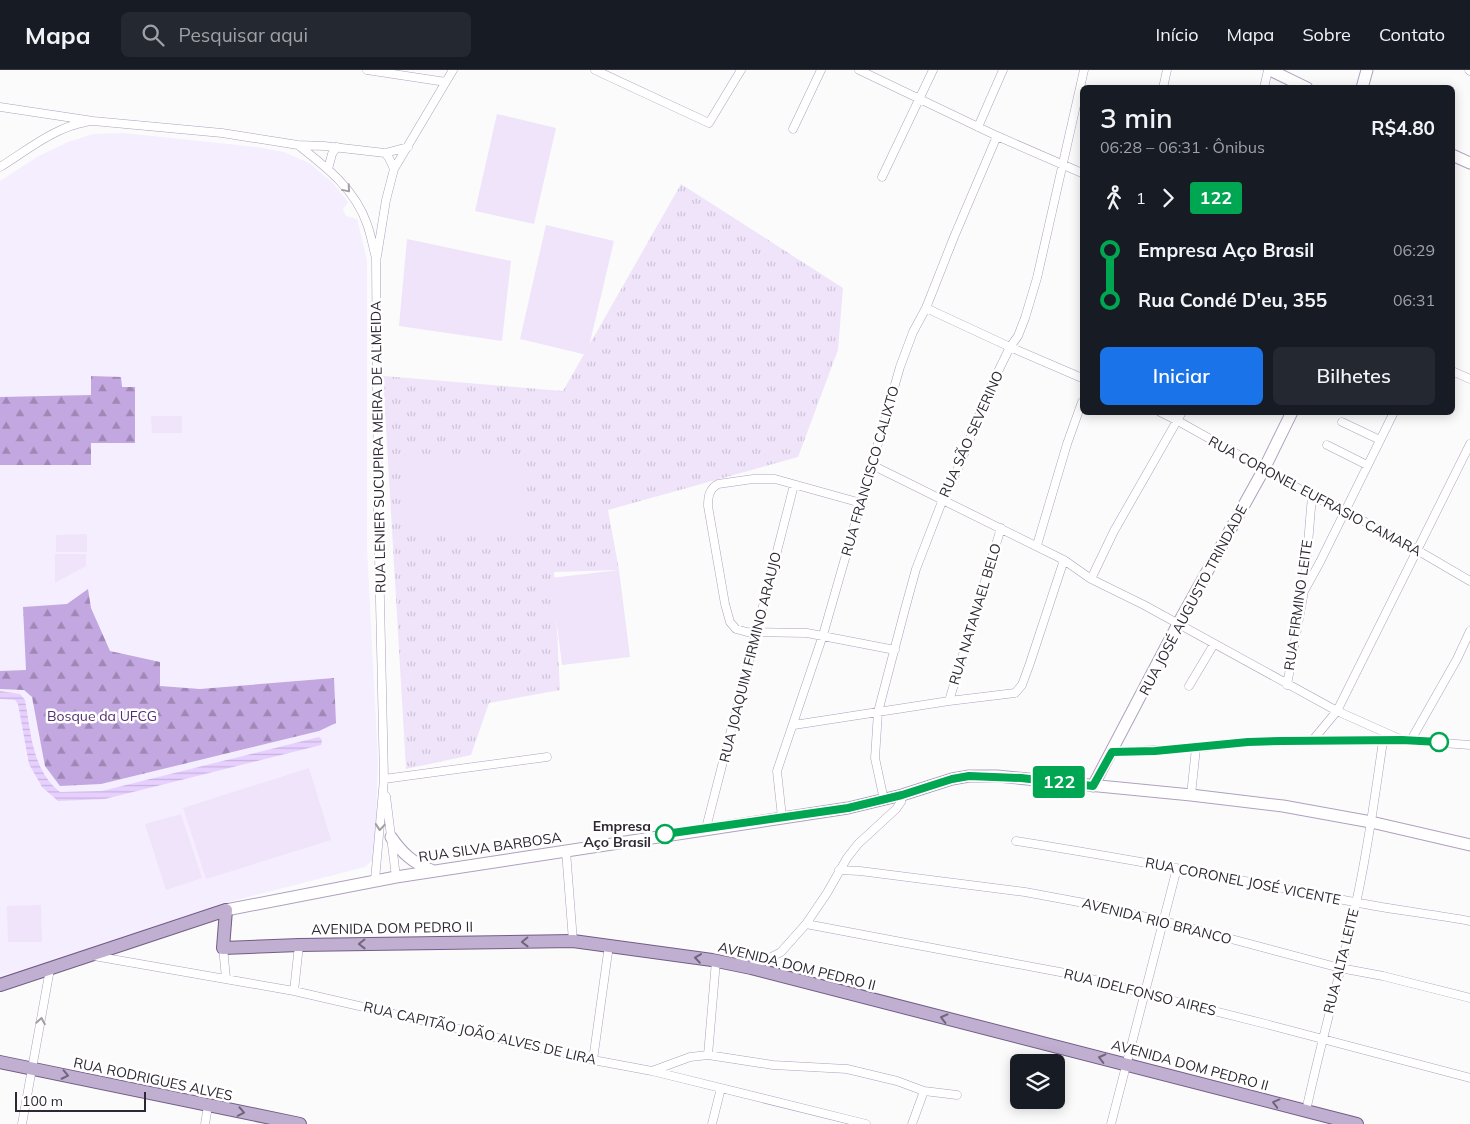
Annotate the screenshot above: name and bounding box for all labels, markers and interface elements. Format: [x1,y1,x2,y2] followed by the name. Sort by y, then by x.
[121,12,471,57] search box
[25,20,91,50] text: Mapa
[139,21,167,49] icon: search
[179,23,308,47] text: Pesquisar aqui
[1156,23,1199,46] text: Início
[1227,23,1274,46] text: Mapa
[1302,23,1351,46] text: Sobre
[1379,23,1445,46] text: Contato
[1100,100,1173,135] text: 3 min
[1371,116,1435,140] text: R$4.80
[1100,137,1265,157] text: 06:28 – 06:31 · Ônibus
[342,183,350,192] one-way arrow
[1100,184,1128,212] icon: walk
[1154,184,1182,212] icon: forward
[1200,186,1232,209] text: 122
[1136,188,1146,208] text: 1
[1138,238,1314,262] text: Empresa Aço Brasil
[1393,240,1435,260] text: 06:29
[1138,288,1327,312] text: Rua Condé D'eu, 355
[1393,290,1435,310] text: 06:31
[366,300,390,593] street label: RUA LENIER SUCUPIRA MEIRA DE ALMEIDA
[1100,347,1263,405] button: Iniciar
[1273,347,1435,405] button: Bilhetes
[935,368,1007,500] street label: RUA SÃO SEVERINO
[837,384,903,558] street label: RUA FRANCISCO CALIXTO
[1205,432,1425,560] street label: RUA CORONEL EUFRASIO CAMARA
[1135,502,1251,698] street label: RUA JOSÉ AUGUSTO TRINDADE
[1280,539,1316,671] street label: RUA FIRMINO LEITE
[945,541,1005,687] street label: RUA NATANAEL BELO
[715,550,785,764] street label: RUA JOAQUIM FIRMINO ARAUJO
[47,707,157,725] park label: Bosque da UFCG
[1429,732,1449,752] unlabelled marker
[1030,766,1088,798] line badge: 122
[1043,770,1075,793] text: 122
[583,817,651,851] place label: Empresa Aço Brasil
[374,824,385,832] one-way arrow
[655,824,675,844] marker: Empresa Aço Brasil
[417,828,563,866] street label: RUA SILVA BARBOSA
[1144,853,1342,909] street label: RUA CORONEL JOSÉ VICENTE
[1080,894,1234,948] street label: AVENIDA RIO BRANCO
[1319,907,1363,1015] street label: RUA ALTA LEITE
[311,918,473,938] street label: AVENIDA DOM PEDRO II
[520,936,528,947] one-way arrow
[716,938,878,994] street label: AVENIDA DOM PEDRO II
[358,939,366,949] one-way arrow
[693,953,701,964] one-way arrow
[1062,964,1218,1020] street label: RUA IDELFONSO AIRES
[362,997,599,1069] street label: RUA CAPITÃO JOÃO ALVES DE LIRA
[940,1013,949,1024] one-way arrow
[35,1016,46,1024] one-way arrow
[1109,1035,1271,1095] street label: AVENIDA DOM PEDRO II
[72,1053,234,1105] street label: RUA RODRIGUES ALVES
[1097,1053,1106,1064] one-way arrow
[1010,1054,1065,1109] map controls
[1010,1054,1065,1109] button: layers
[60,1070,69,1080] one-way arrow
[15,1089,146,1112] scale bar
[22,1092,63,1110] text: 100 m
[1272,1098,1281,1109] one-way arrow
[237,1107,246,1117] one-way arrow

